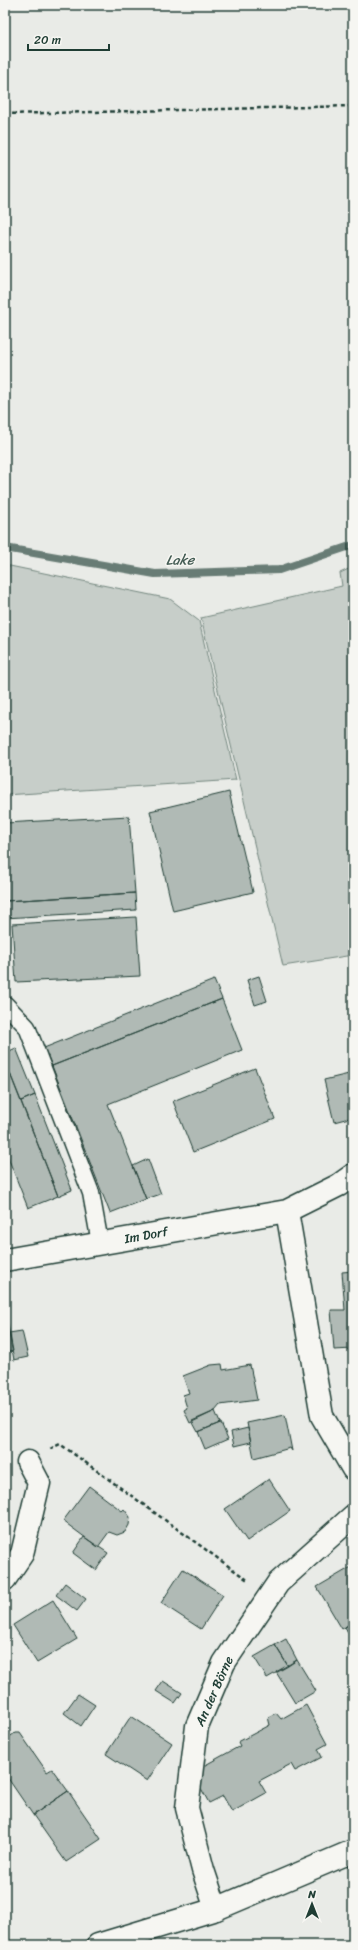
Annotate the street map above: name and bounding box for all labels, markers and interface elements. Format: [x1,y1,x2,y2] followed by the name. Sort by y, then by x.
[28,26,109,52] scale bar
[34,29,61,51] text: 20 m
[166,547,196,573] water label: Lake
[121,1220,171,1250] street label: Im Dorf
[188,1652,240,1731] street label: An der Börne
[292,1884,332,1924] north arrow
[307,1885,316,1904] text: N

